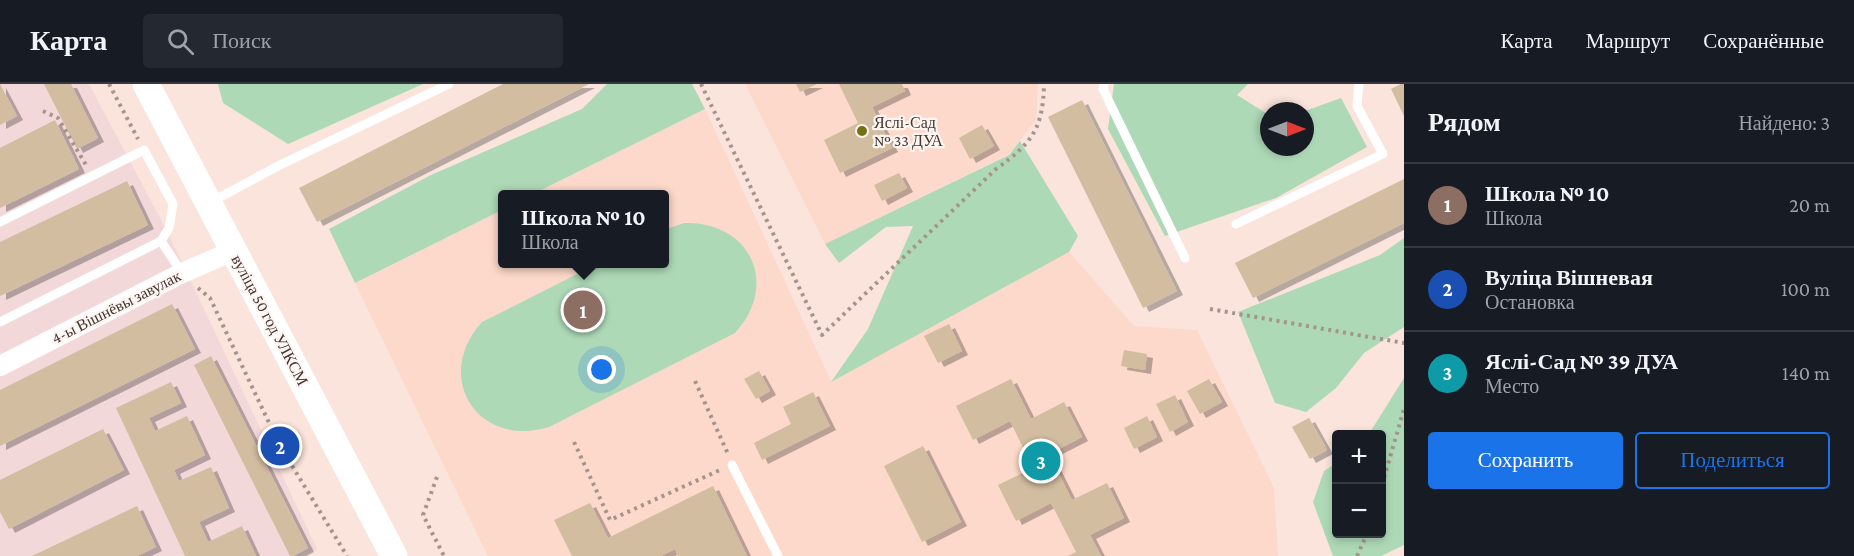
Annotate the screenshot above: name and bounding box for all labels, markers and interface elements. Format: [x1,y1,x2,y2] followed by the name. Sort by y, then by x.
[143,14,563,68] search box
[30,25,107,56] text: Карта
[164,25,197,58] icon: search
[212,28,271,53] text: Поиск
[1501,29,1553,53] text: Карта
[1586,29,1670,53] text: Маршрут
[1703,29,1824,53] text: Сохранённые
[1260,102,1314,156] north arrow
[1428,108,1501,137] text: Рядом
[1738,112,1830,134] text: Найдено: 3
[874,114,943,150] place label: Яслі-Сад № 33 ДУА
[855,124,869,138] marker: Яслі-Сад № 33 ДУА
[1485,181,1609,206] text: Школа № 10
[498,190,669,268] popup
[1444,194,1451,216] text: 1
[1789,194,1830,216] text: 20 m
[521,205,646,230] text: Школа № 10
[1485,207,1542,229] text: Школа
[521,231,579,253] text: Школа
[227,252,312,389] street label: вуліца 50 год УЛКСМ
[1485,265,1653,290] text: Вуліца Вішневая
[49,267,184,348] street label: 4-ы Вішнёвы завулак
[1442,278,1453,300] text: 2
[1781,278,1830,300] text: 100 m
[564,288,602,332] pin: 1
[1485,291,1575,313] text: Остановка
[1485,349,1678,374] text: Яслі-Сад № 39 ДУА
[587,355,616,384] your location
[1443,362,1452,384] text: 3
[1782,362,1830,384] text: 140 m
[1485,375,1539,397] text: Место
[260,424,300,469] pin: 2
[1332,430,1386,538] map controls
[1332,430,1386,484] button: +
[1428,432,1623,489] button: Сохранить
[1635,432,1830,489] button: Поделиться
[1022,438,1060,484] pin: 3
[1332,484,1386,538] button: −

